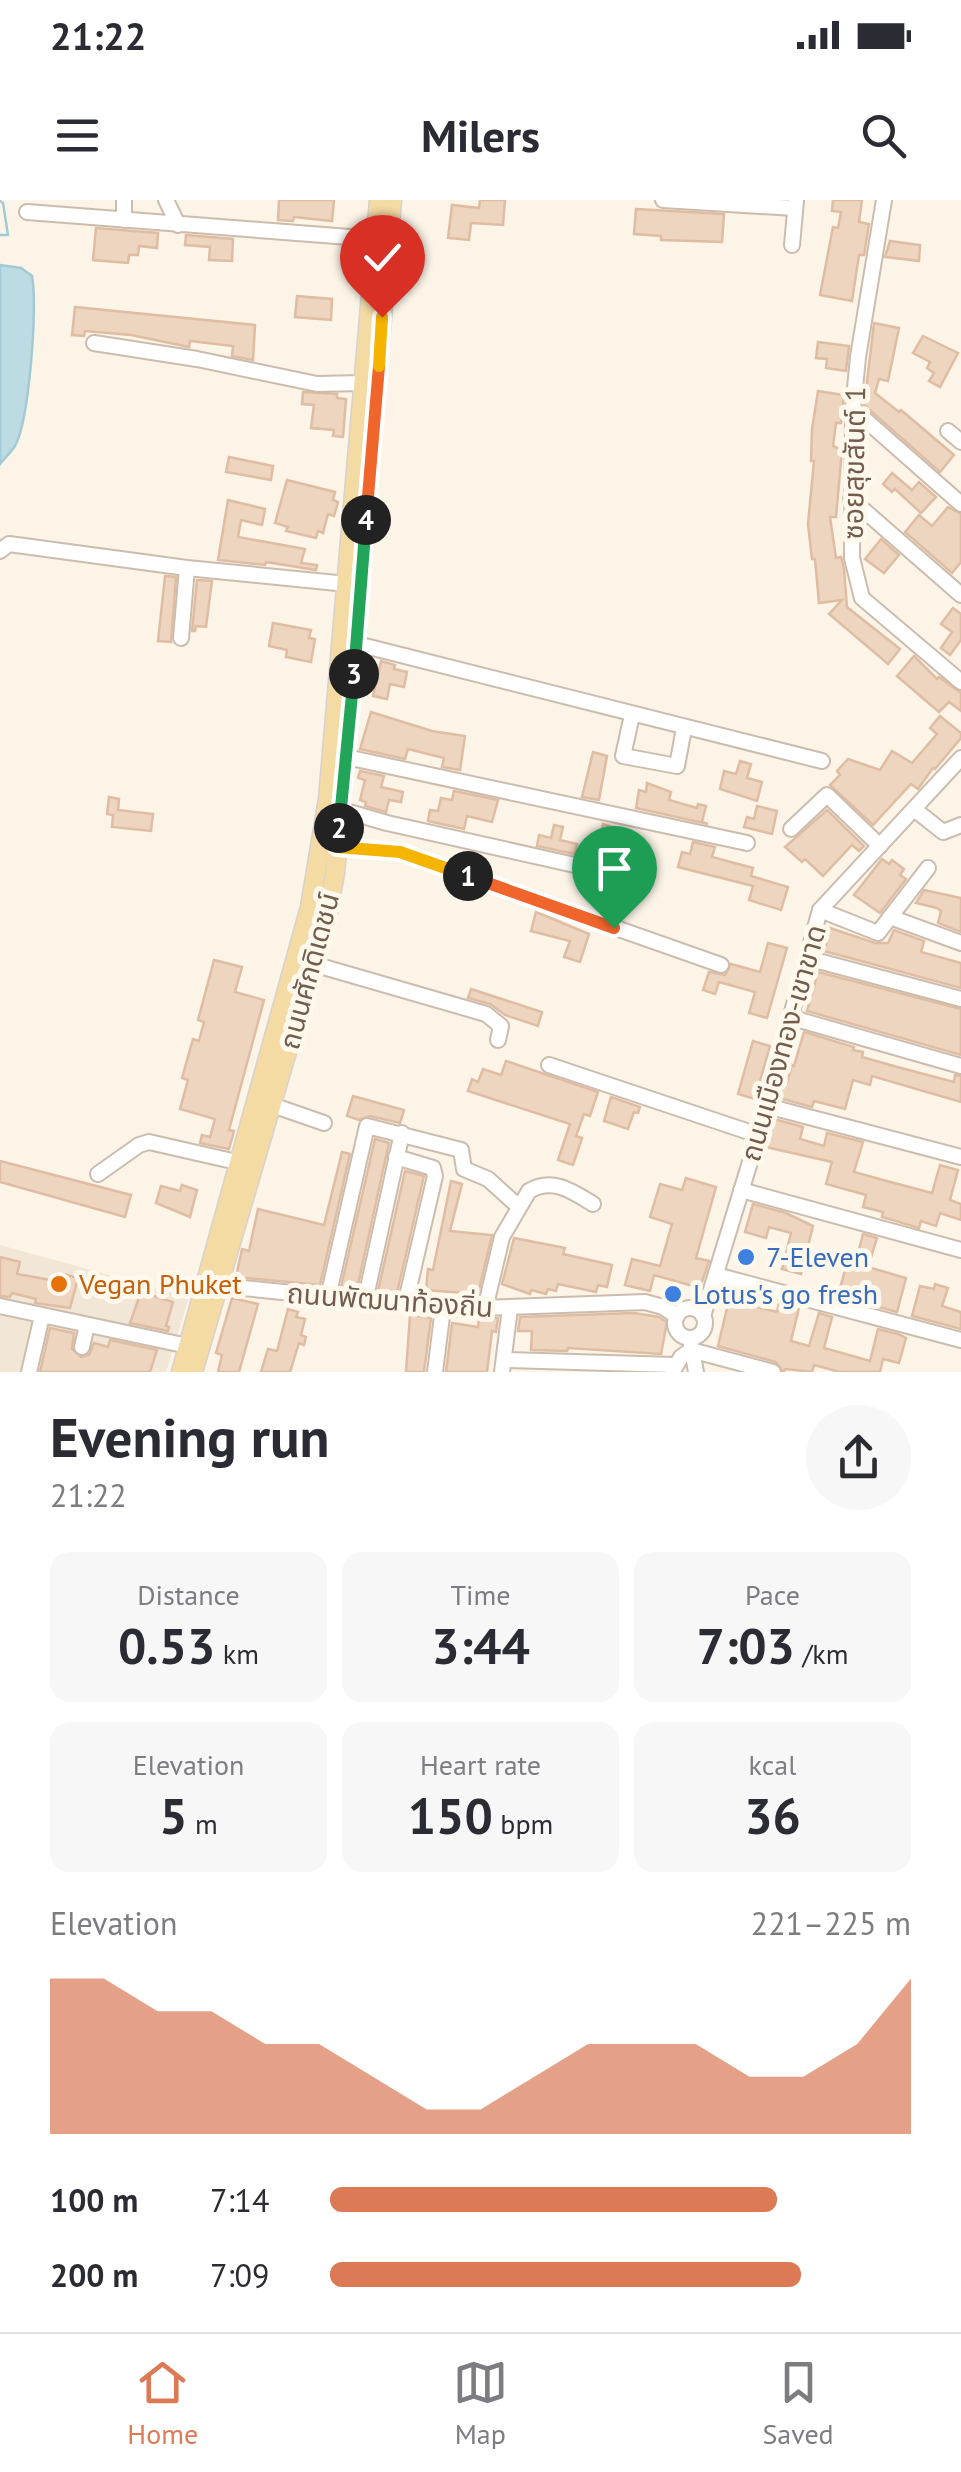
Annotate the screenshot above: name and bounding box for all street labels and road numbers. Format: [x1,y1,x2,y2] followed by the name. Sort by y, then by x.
[834,386,873,540] street label: ซอยสุขสันต์ 1
[270,889,347,1053] street label: ถนนศักดิเดชน์
[731,920,834,1165] street label: ถนนเมืองทอง-เขาขาด
[286,1274,494,1325] street label: ถนนพัฒนาท้องถิ่น

